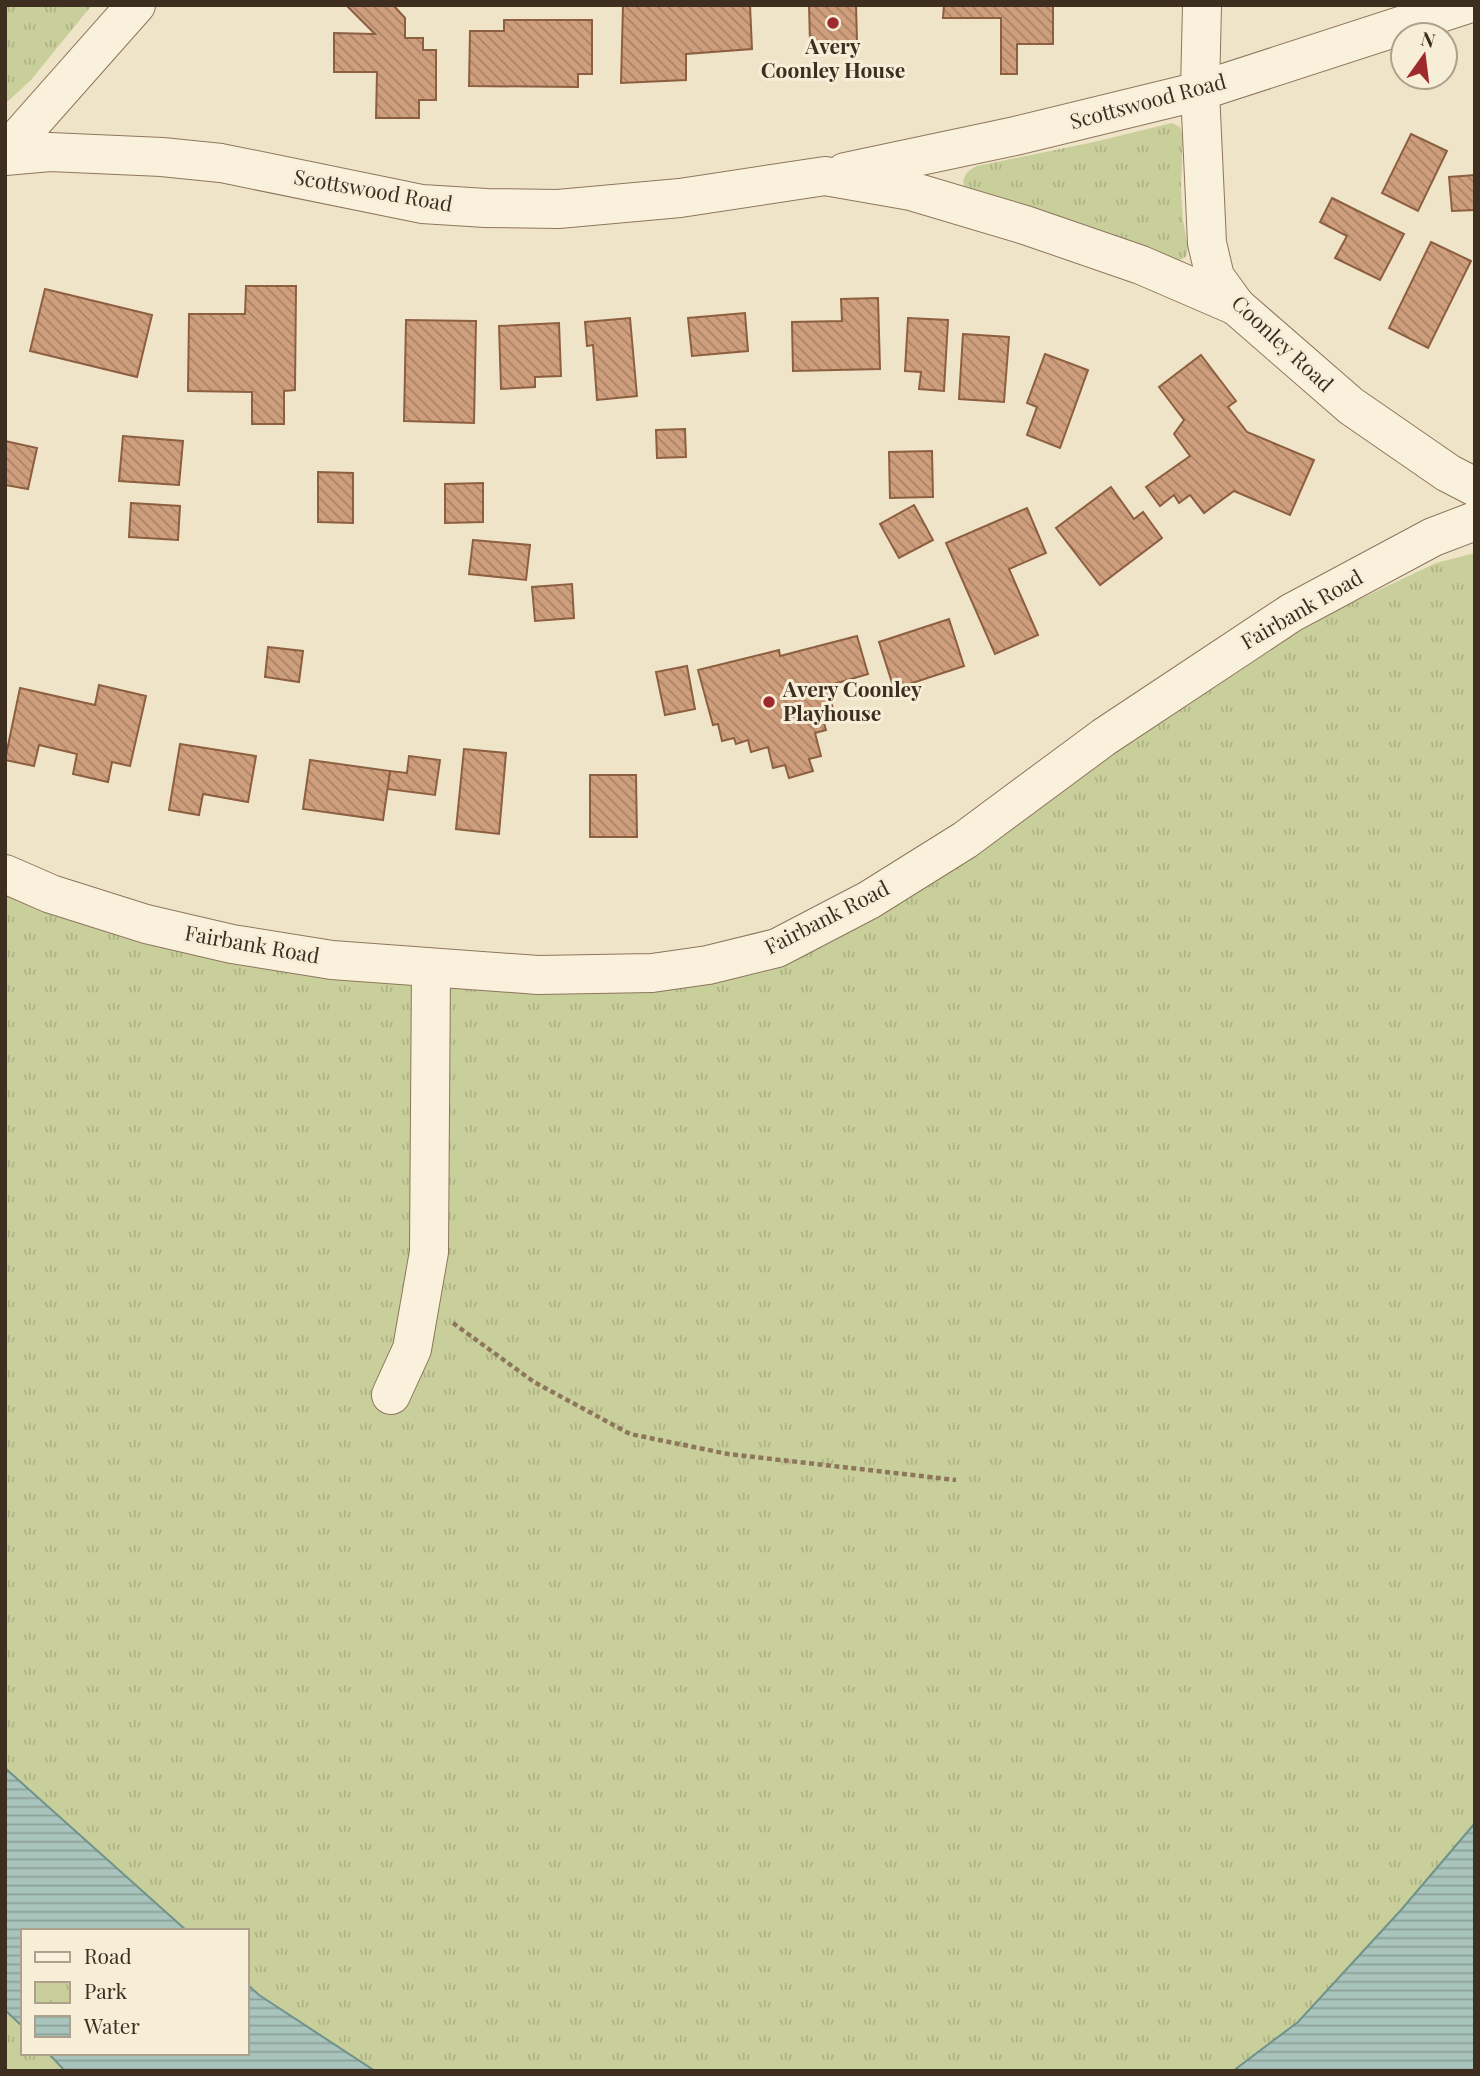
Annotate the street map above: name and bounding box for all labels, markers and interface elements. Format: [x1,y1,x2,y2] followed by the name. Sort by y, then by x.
[825,15,841,31] marker: Avery Coonley House
[1389,21,1459,91] north arrow
[1419,24,1438,53] text: N
[761,31,905,83] place label: Avery Coonley House
[1066,66,1229,134] street label: Scottswood Road
[292,161,455,217] street label: Scottswood Road
[1227,288,1340,397] street label: Coonley Road
[1235,562,1367,654] street label: Fairbank Road
[782,674,922,726] place label: Avery Coonley Playhouse
[761,694,777,710] marker: Avery Coonley Playhouse
[759,873,893,960] street label: Fairbank Road
[183,917,322,969] street label: Fairbank Road
[21,1929,248,2055] legend
[84,1941,132,1969] text: Road
[84,1976,128,2004] text: Park
[83,2011,140,2039] text: Water

